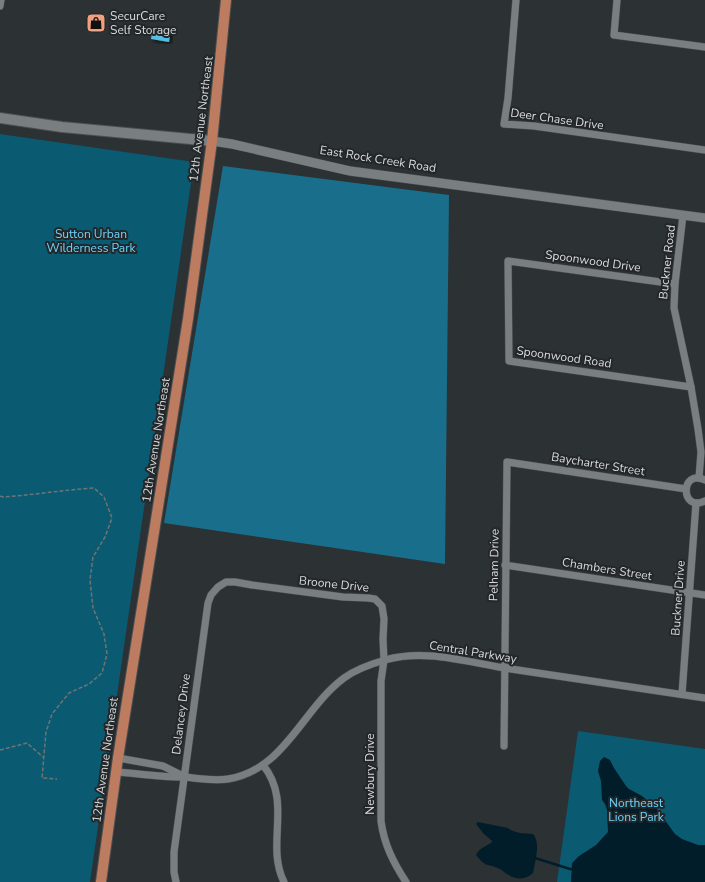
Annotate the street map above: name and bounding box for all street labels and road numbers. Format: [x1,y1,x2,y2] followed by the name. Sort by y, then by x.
[185,55,217,183] street label: 12th Avenue Northeast
[509,105,605,133] street label: Deer Chase Drive
[319,142,437,176] street label: East Rock Creek Road
[655,224,679,300] street label: Buckner Road
[544,246,642,276] street label: Spoonwood Drive
[515,342,613,372] street label: Spoonwood Road
[138,376,174,504] street label: 12th Avenue Northeast
[550,449,647,479] street label: Baycharter Street
[485,529,503,601] street label: Pelham Drive
[561,554,654,584] street label: Chambers Street
[667,560,689,636] street label: Buckner Drive
[298,572,370,596] street label: Broone Drive
[428,637,519,667] street label: Central Parkway
[168,673,194,755] street label: Delancey Drive
[88,696,122,824] street label: 12th Avenue Northeast
[362,733,378,815] street label: Newbury Drive

